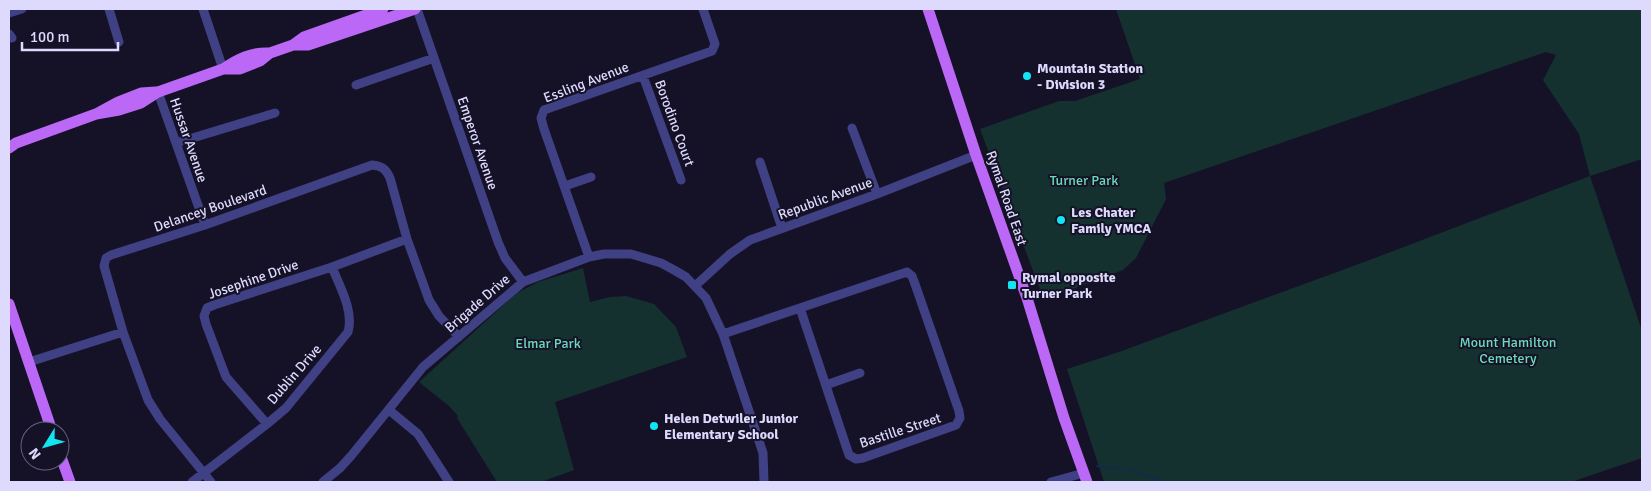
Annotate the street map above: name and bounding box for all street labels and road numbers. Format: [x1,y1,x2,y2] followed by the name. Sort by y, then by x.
[541,58,631,107] street label: Essling Avenue
[651,78,698,169] street label: Borodino Court
[454,94,501,192] street label: Emperor Avenue
[166,96,211,185] street label: Hussar Avenue
[982,148,1031,248] street label: Rymal Road East
[776,174,875,223] street label: Republic Avenue
[152,181,269,236] street label: Delancey Boulevard
[206,256,301,303] street label: Josephine Drive
[441,270,513,336] street label: Brigade Drive
[264,341,325,408] street label: Dublin Drive
[857,409,943,452] street label: Bastille Street

